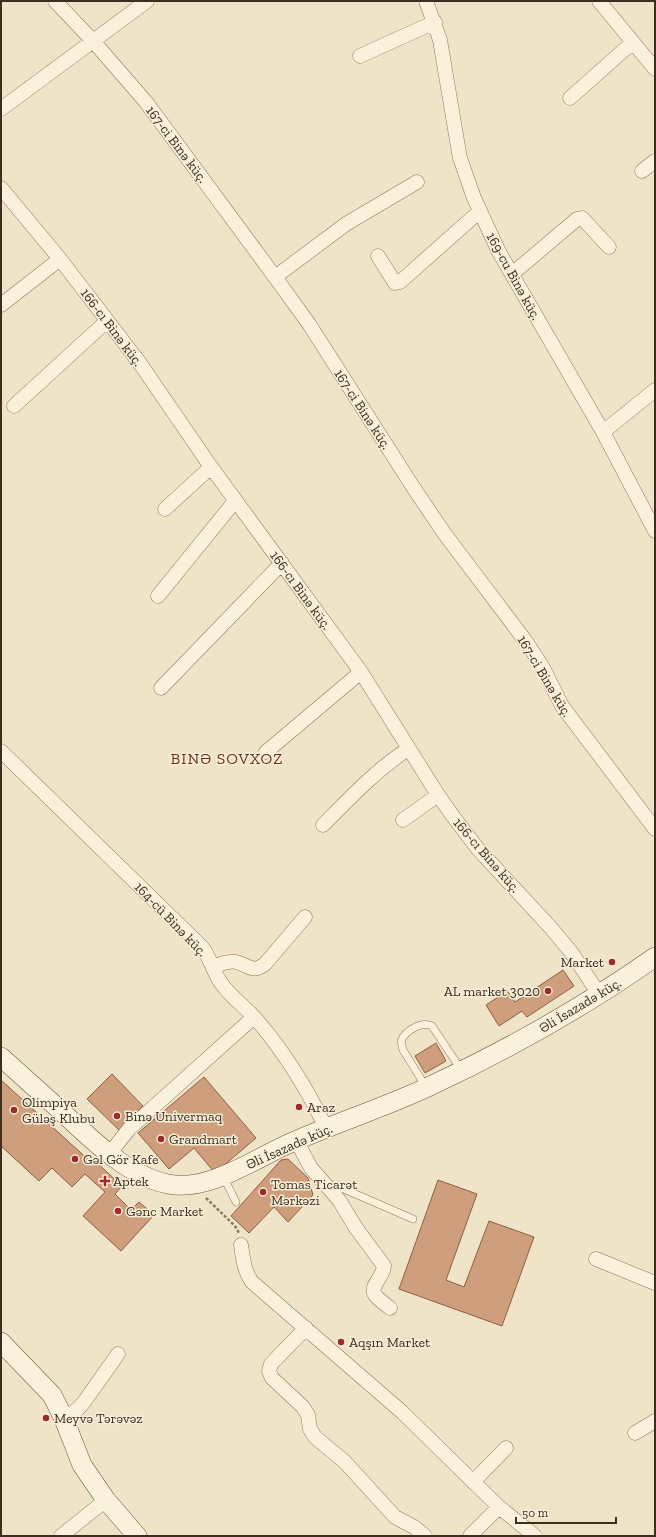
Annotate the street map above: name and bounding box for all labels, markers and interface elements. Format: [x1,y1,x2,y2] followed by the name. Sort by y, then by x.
[142,102,211,186] street label: 167-ci Binə küç.
[483,230,545,323] street label: 169-cu Binə küç.
[77,285,147,370] street label: 166-cı Binə küç.
[330,366,395,453] street label: 167-ci Binə küç.
[266,548,335,633] street label: 166-cı Binə küç.
[514,632,576,720] street label: 167-ci Binə küç.
[171,749,283,768] district label: BINƏ SOVXOZ
[450,814,524,896] street label: 166-cı Binə küç.
[131,878,211,960] street label: 164-cü Binə küç.
[560,954,605,971] place label: Market
[607,957,617,967] marker: Market
[536,974,624,1037] street label: Əli İsazadə küç.
[444,983,540,1000] place label: AL market 3020
[543,986,553,996] marker: AL market 3020
[22,1094,95,1127] place label: Olimpiya Güləş Klubu
[307,1099,336,1116] place label: Araz
[294,1102,304,1112] marker: Araz
[9,1105,19,1115] marker: Olimpiya Güləş Klubu
[125,1108,223,1125] place label: Binə Univermaq
[112,1111,122,1121] marker: Binə Univermaq
[243,1120,335,1173] street label: Əli İsazadə küç.
[169,1131,238,1148] place label: Grandmart
[156,1134,166,1144] marker: Grandmart
[83,1151,159,1168] place label: Gəl Gör Kafe
[70,1154,80,1164] marker: Gəl Gör Kafe
[113,1173,149,1190] place label: Aptek
[100,1176,110,1186] marker: Aptek
[271,1176,358,1209] place label: Tomas Ticarət Mərkəzi
[258,1187,268,1197] marker: Tomas Ticarət Mərkəzi
[126,1203,204,1220] place label: Gənc Market
[113,1206,123,1216] marker: Gənc Market
[349,1334,431,1351] place label: Aqşın Market
[336,1337,346,1347] marker: Aqşın Market
[54,1410,143,1427] place label: Meyvə Tərəvəz
[41,1413,51,1423] marker: Meyvə Tərəvəz
[516,1499,616,1525] scale bar
[522,1506,549,1520] text: 50 m

